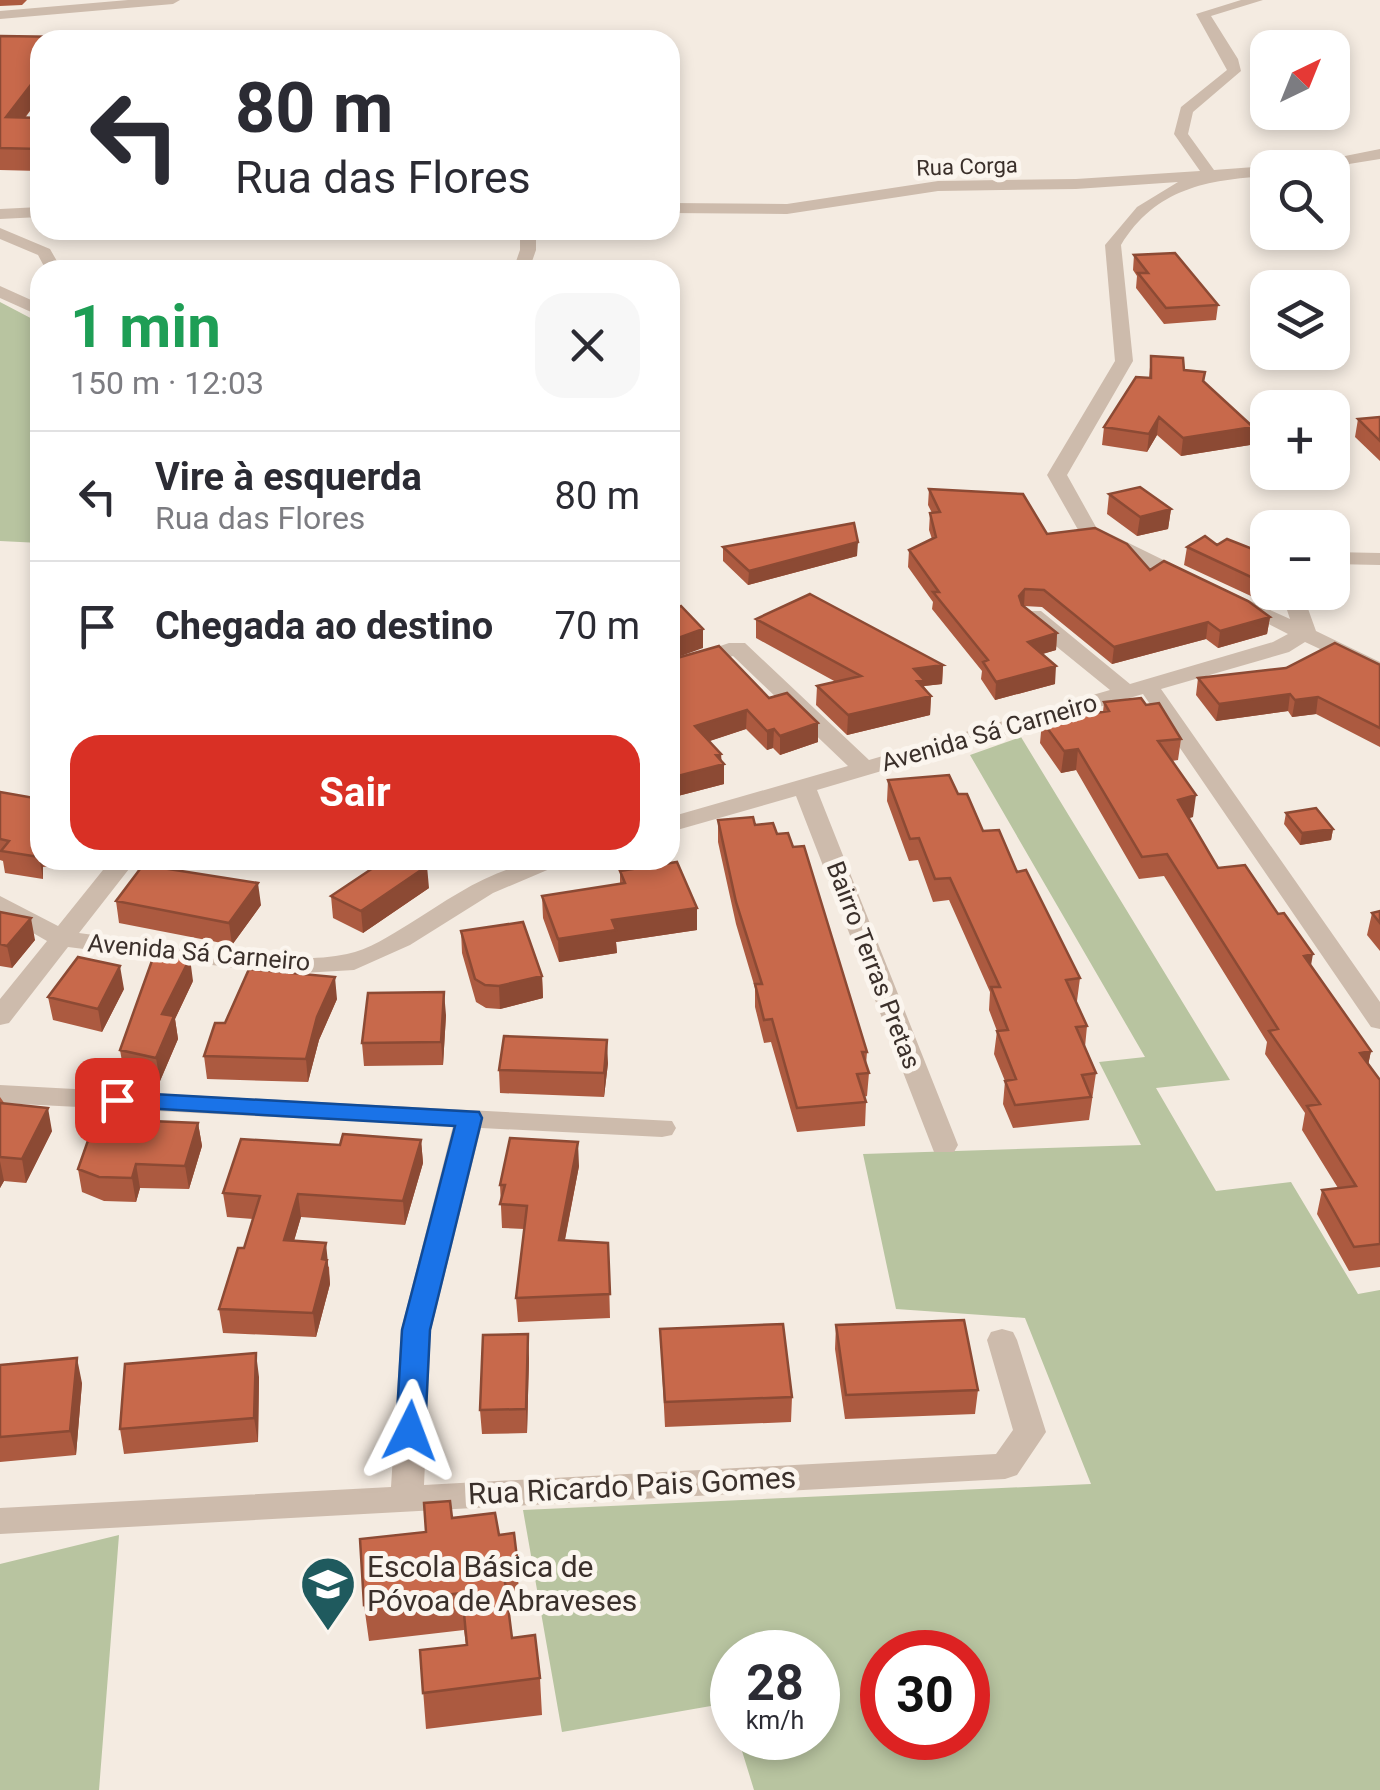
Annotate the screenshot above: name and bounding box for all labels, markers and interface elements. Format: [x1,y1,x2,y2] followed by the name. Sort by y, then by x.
[1250,30,1350,130] north arrow
[1250,30,1350,610] map controls
[235,67,393,149] text: 80 m
[70,70,200,200] icon: left
[1250,150,1350,250] button: search
[235,151,531,204] text: Rua das Flores
[916,152,1018,181] street label: Rua Corga
[1250,270,1350,370] button: layers
[70,291,221,362] text: 1 min
[535,293,640,398] button: close
[70,364,264,402] text: 150 m · 12:03
[1250,390,1350,490] button: +
[155,455,422,499] text: Vire à esquerda
[70,469,125,524] icon: left
[555,474,640,518] text: 80 m
[155,499,365,537] text: Rua das Flores
[1250,510,1350,610] button: −
[70,599,125,654] icon: arrive
[155,604,493,648] text: Chegada ao destino
[555,604,640,648] text: 70 m
[878,688,1100,777] street label: Avenida Sá Carneiro
[70,735,640,850] button: Sair
[821,857,926,1073] street label: Bairro Terras Pretas
[86,928,311,977] street label: Avenida Sá Carneiro
[75,1058,160,1143] pin
[90,1073,145,1128] icon: arrive
[358,1379,462,1483] position arrow
[467,1459,797,1512] street label: Rua Ricardo Pais Gomes
[367,1549,637,1618] place label: Escola Básica de Póvoa de Abraveses
[298,1554,358,1633] school or university icon: Escola Básica de Póvoa de Abraveses
[860,1630,990,1760] speed limit sign: 30
[746,1654,804,1712] text: 28
[746,1706,804,1735] text: km/h

